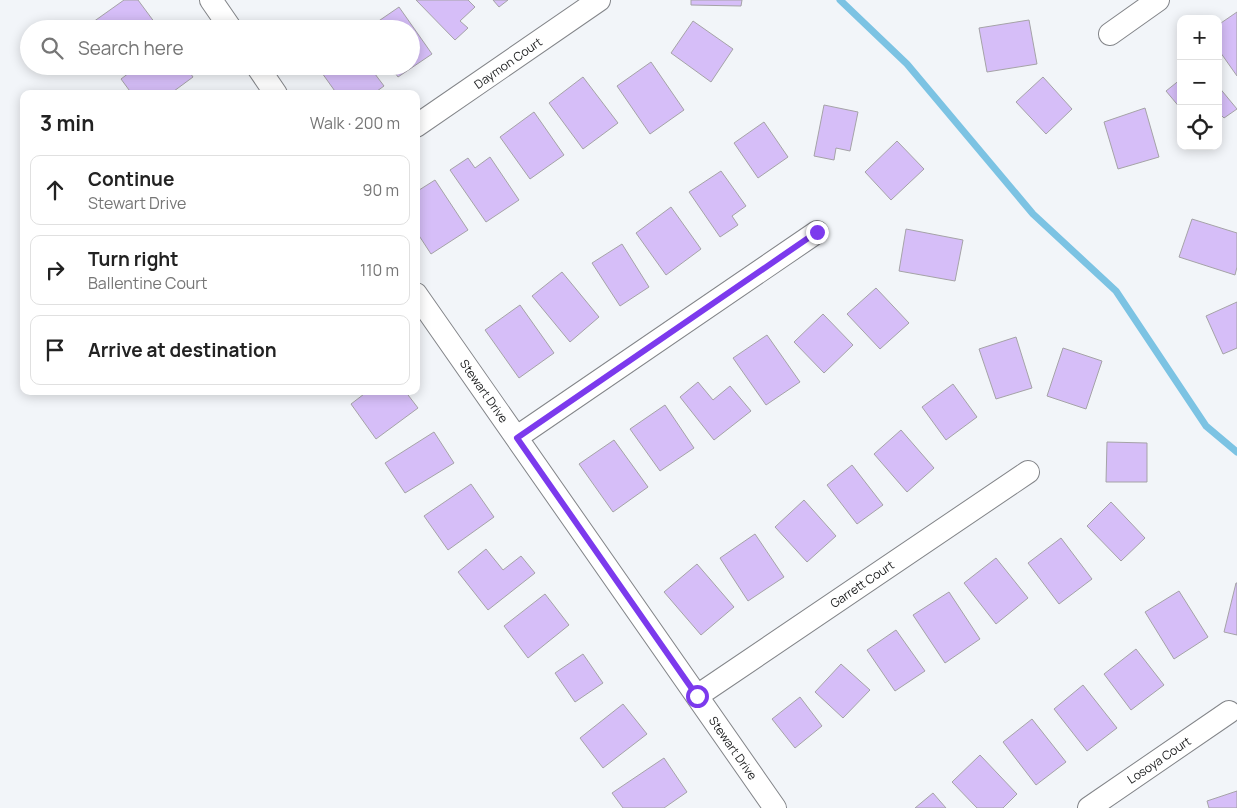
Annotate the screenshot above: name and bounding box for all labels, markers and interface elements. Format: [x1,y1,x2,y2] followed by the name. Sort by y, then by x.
[1177,15,1222,150] map controls
[1177,15,1222,60] button: +
[20,20,420,75] search box
[471,33,546,93] street label: Daymon Court
[38,34,66,62] icon: search
[78,35,184,61] text: Search here
[1177,60,1222,105] button: −
[1177,105,1222,150] button: locate
[40,109,94,137] text: 3 min
[310,112,400,134] text: Walk · 200 m
[88,166,174,192] text: Continue
[41,176,69,204] icon: ahead
[363,179,399,201] text: 90 m
[88,192,186,214] text: Stewart Drive
[806,221,829,244] route end
[88,246,178,272] text: Turn right
[41,256,69,284] icon: right
[360,259,399,281] text: 110 m
[88,272,208,294] text: Ballentine Court
[41,336,69,364] icon: arrive
[88,337,277,363] text: Arrive at destination
[456,356,512,426] street label: Stewart Drive
[827,556,898,612] street label: Garrett Court
[686,685,709,708] route start
[705,713,761,783] street label: Stewart Drive
[1124,732,1194,788] street label: Losoya Court

